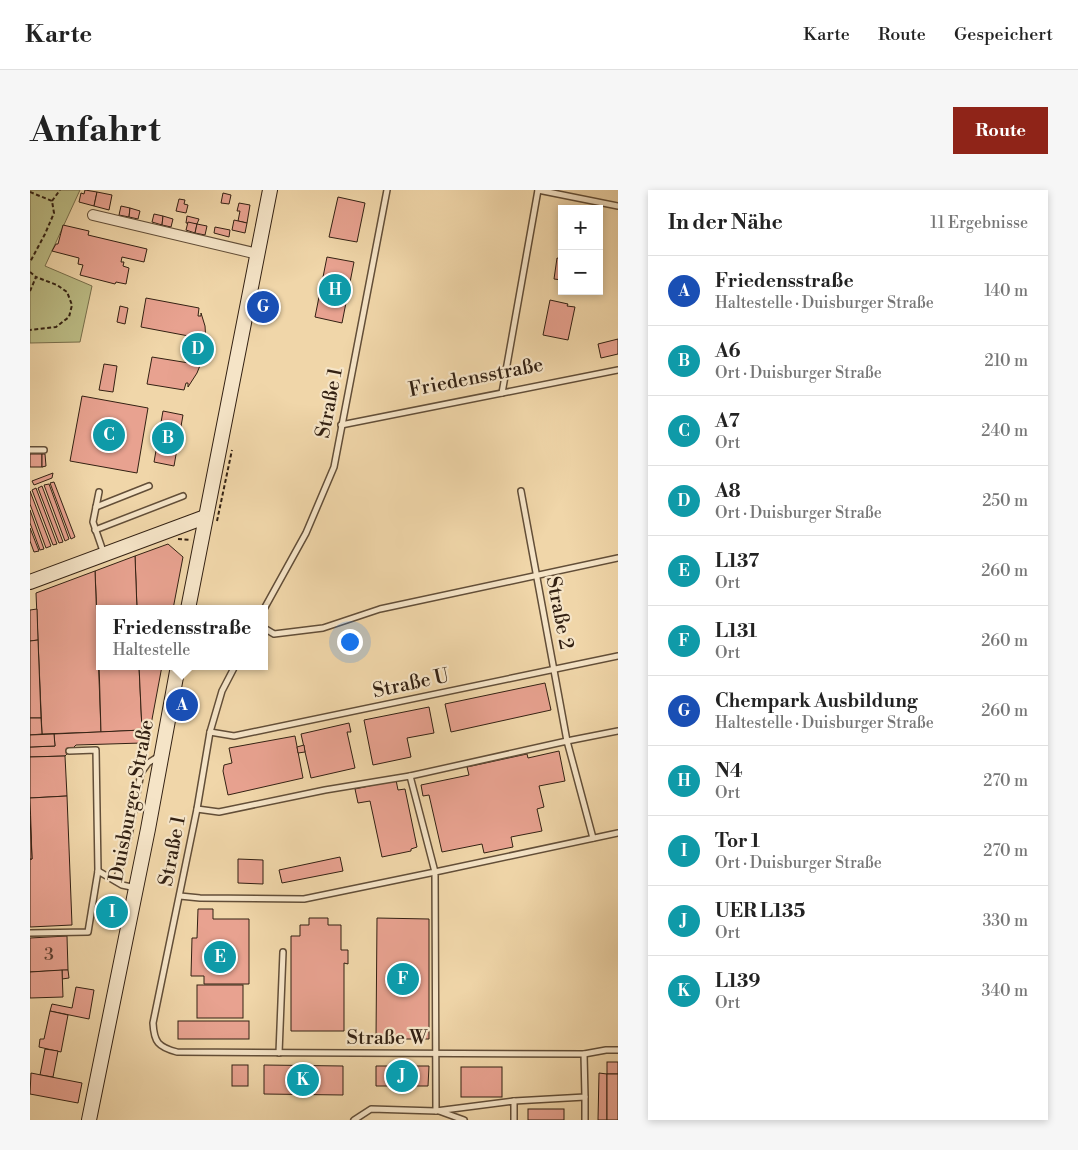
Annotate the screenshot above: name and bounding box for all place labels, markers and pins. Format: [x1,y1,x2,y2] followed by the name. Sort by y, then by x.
[319,271,351,309] pin: H
[247,288,279,326] pin: G
[182,330,214,368] pin: D
[93,416,125,454] pin: C
[152,419,184,457] pin: B
[166,686,198,724] pin: A
[96,893,128,931] pin: I
[204,938,236,976] pin: E
[387,960,419,998] pin: F
[386,1057,418,1095] pin: J
[287,1061,319,1099] pin: K

